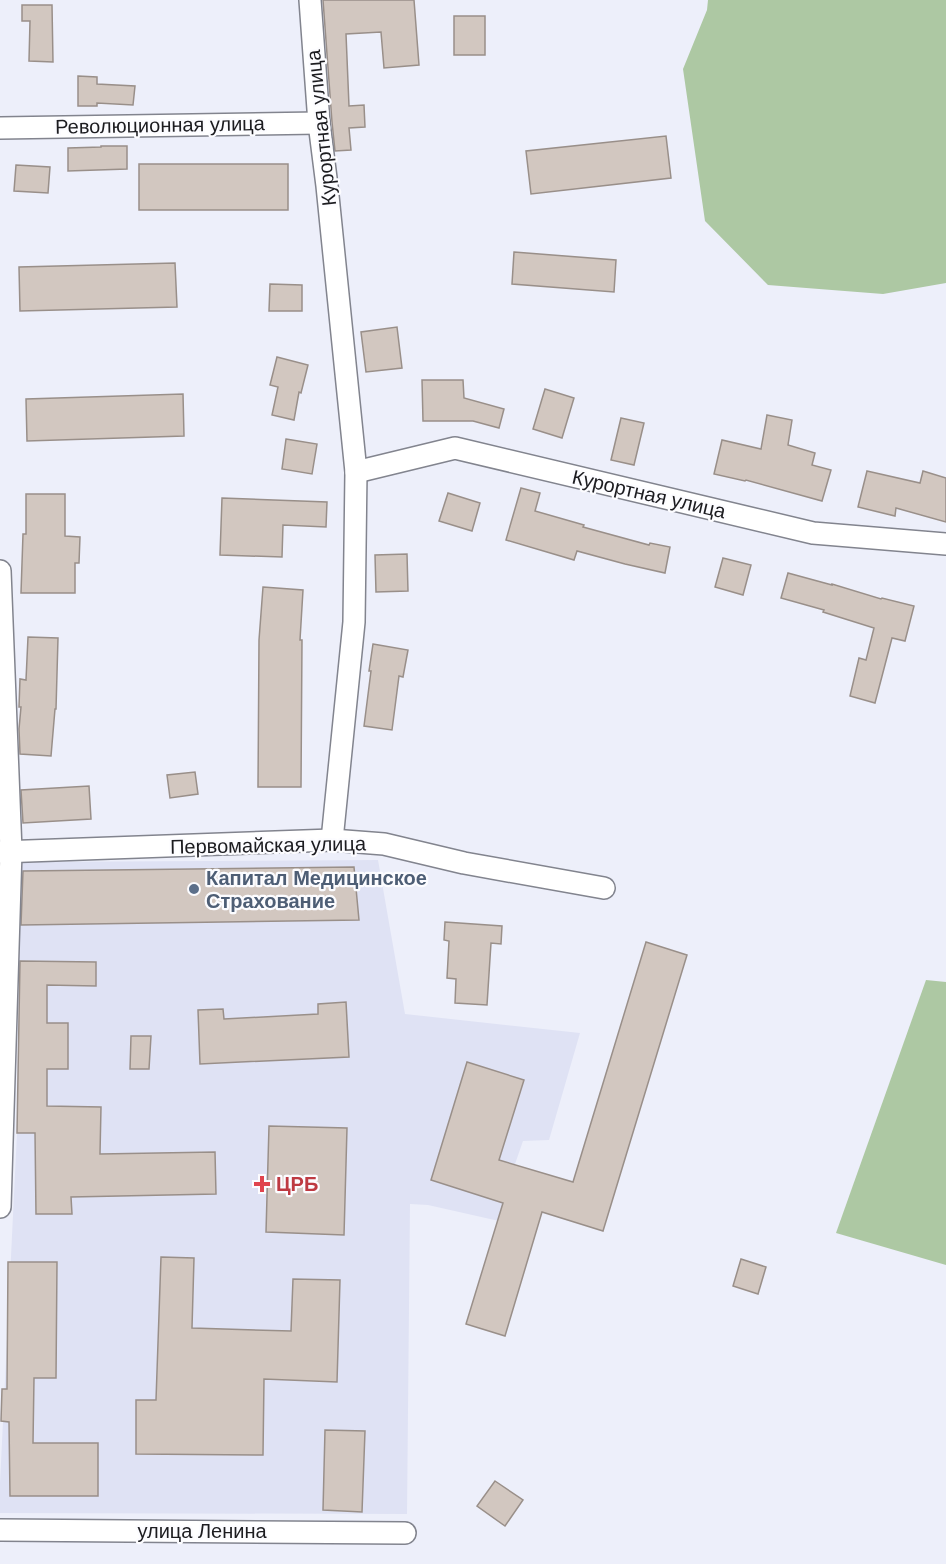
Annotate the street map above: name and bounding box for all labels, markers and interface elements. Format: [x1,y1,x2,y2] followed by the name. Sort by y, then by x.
[302,48,340,207] street label: Курортная улица
[55,112,266,138] street label: Революционная улица
[570,466,729,523] street label: Курортная улица
[170,832,367,858] street label: Первомайская улица
[206,867,427,912] place label: Капитал Медицинское Страхование
[187,882,201,896] marker: Капитал Медицинское Страхование
[276,1173,318,1195] place label: ЦРБ
[253,1175,271,1193] marker: ЦРБ
[137,1520,267,1542] street label: улица Ленина

